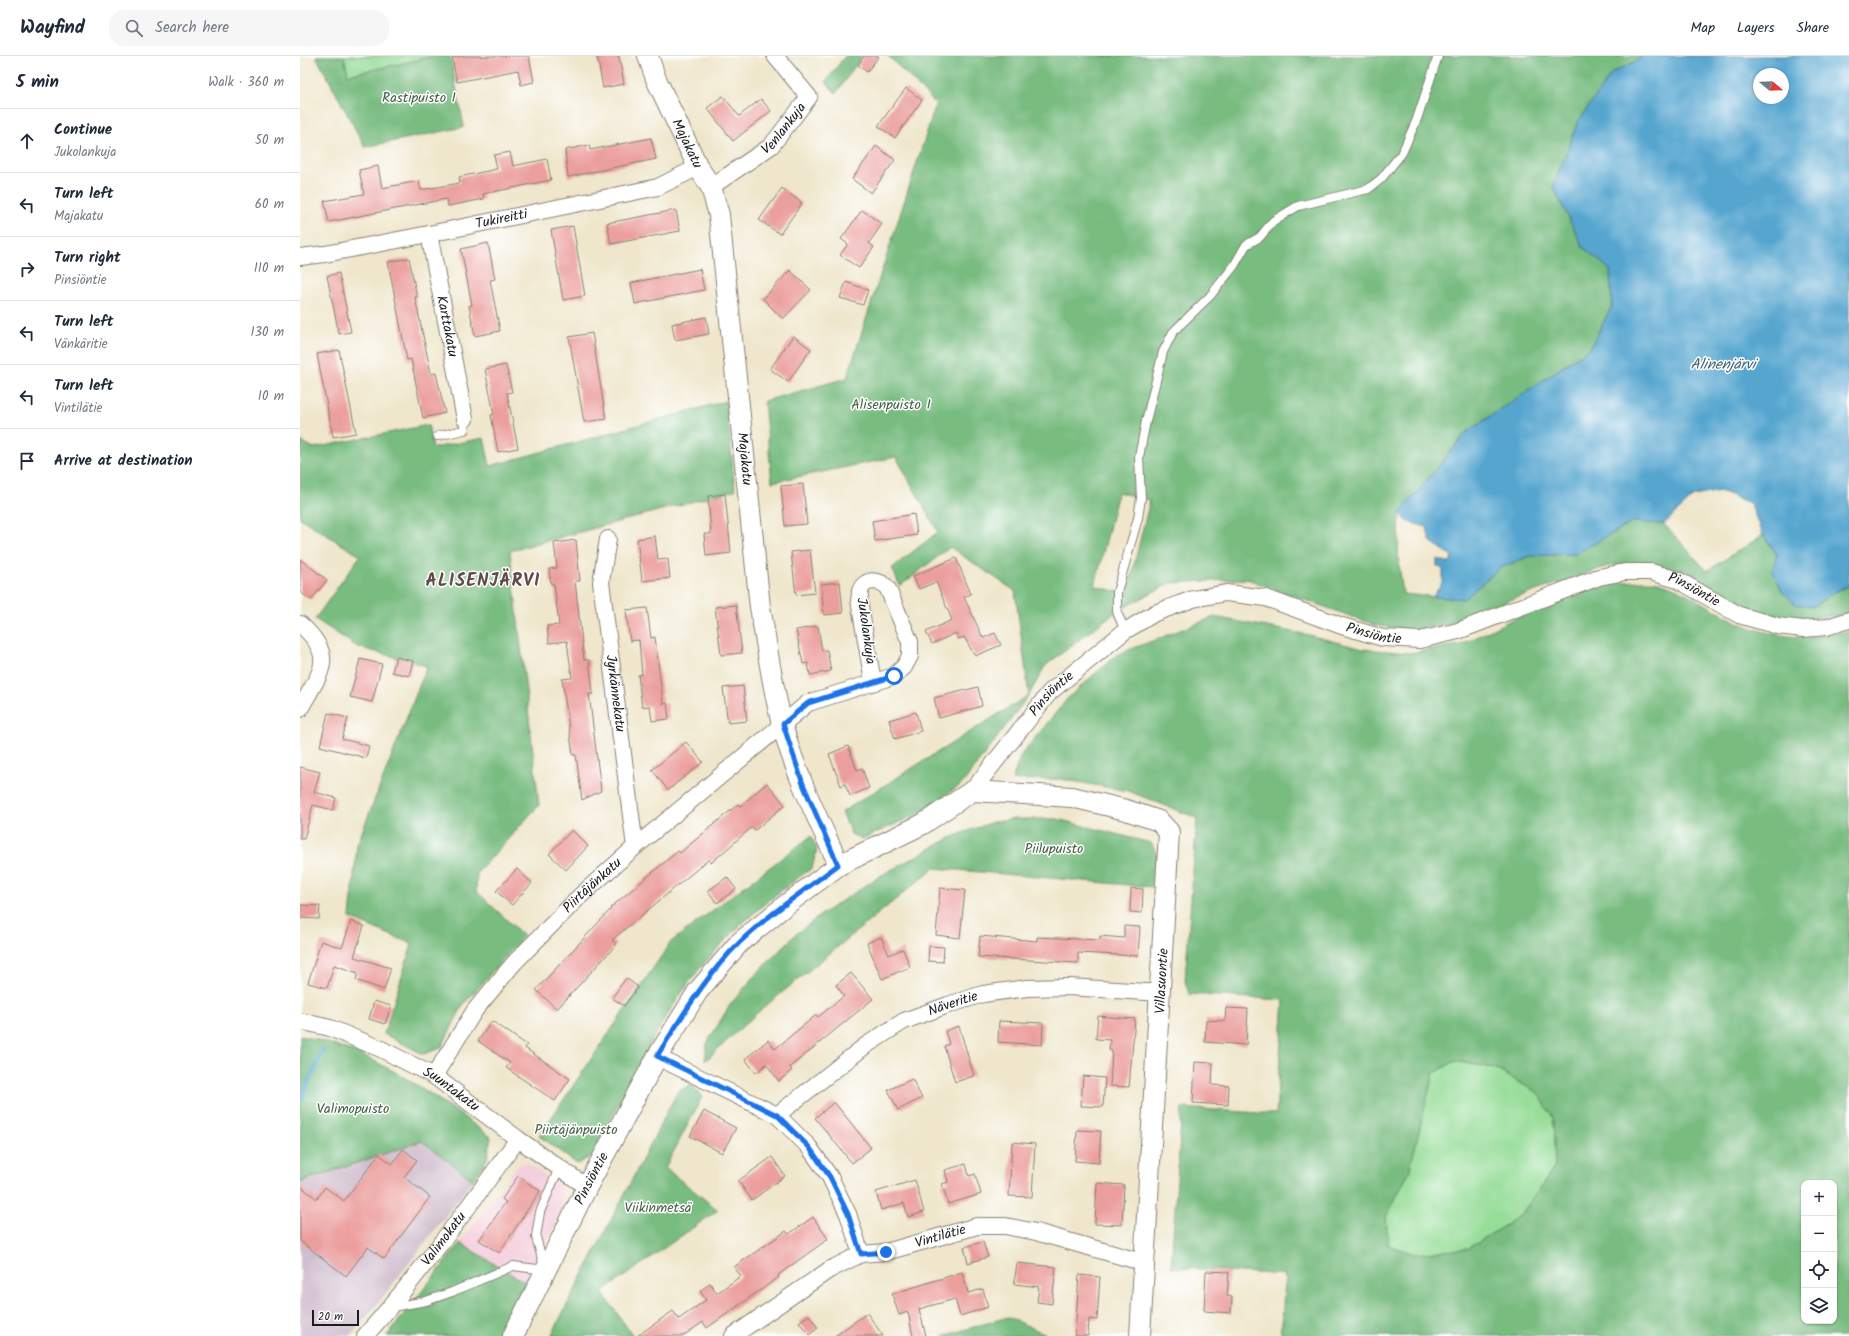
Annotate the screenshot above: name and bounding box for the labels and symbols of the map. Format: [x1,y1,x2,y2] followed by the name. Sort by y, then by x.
[1753,68,1789,104] north arrow
[382,87,456,109] park label: Rastipuisto I
[757,98,812,161] street label: Venlankuja
[666,115,708,173] street label: Majakatu
[473,203,530,235] street label: Tukireitti
[430,294,464,359] street label: Karttakatu
[1691,353,1759,377] water label: Alinenjärvi
[851,394,931,416] park label: Alisenpuisto I
[731,431,758,487] street label: Majakatu
[425,567,541,596] district label: ALISENJÄRVI
[1665,567,1725,613] street label: Pinsiöntie
[850,596,882,666] street label: Jukolankuja
[1343,617,1403,650] street label: Pinsiöntie
[599,654,631,734] street label: Jyrkännekatu
[1024,665,1079,721] street label: Pinsiöntie
[885,667,903,685] route start
[1025,838,1083,860] park label: Piilupuisto
[558,852,627,919] street label: Piirtäjänkatu
[1149,947,1175,1014] street label: Villasuontie
[925,985,981,1022] street label: Näveritie
[419,1061,484,1118] street label: Suuntakatu
[317,1098,389,1120] park label: Valimopuisto
[534,1119,618,1141] park label: Piirtäjänpuisto
[569,1148,615,1209] street label: Pinsiöntie
[625,1197,693,1219] park label: Viikinmetsä
[416,1207,472,1271] street label: Valimokatu
[912,1219,969,1254] street label: Vintilätie
[877,1243,895,1261] route end
[312,1308,359,1327] scale bar

